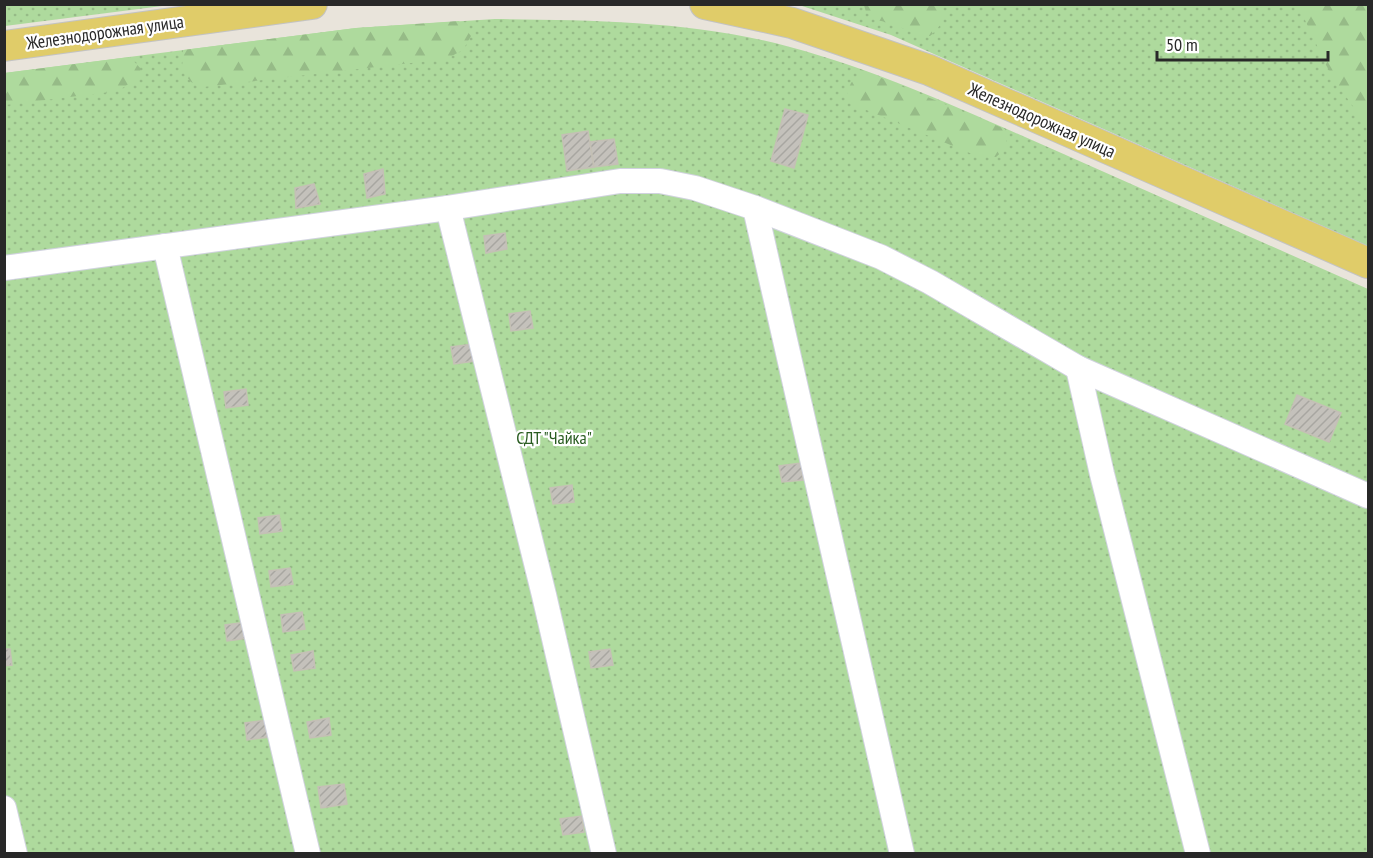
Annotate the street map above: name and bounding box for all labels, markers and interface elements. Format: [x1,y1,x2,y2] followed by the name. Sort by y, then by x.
[24,10,185,55] street label: Железнодорожная улица
[1157,24,1328,62] scale bar
[1166,33,1198,56] text: 50 m
[964,77,1119,163] street label: Железнодорожная улица
[516,426,592,449] park label: СДТ "Чайка"

